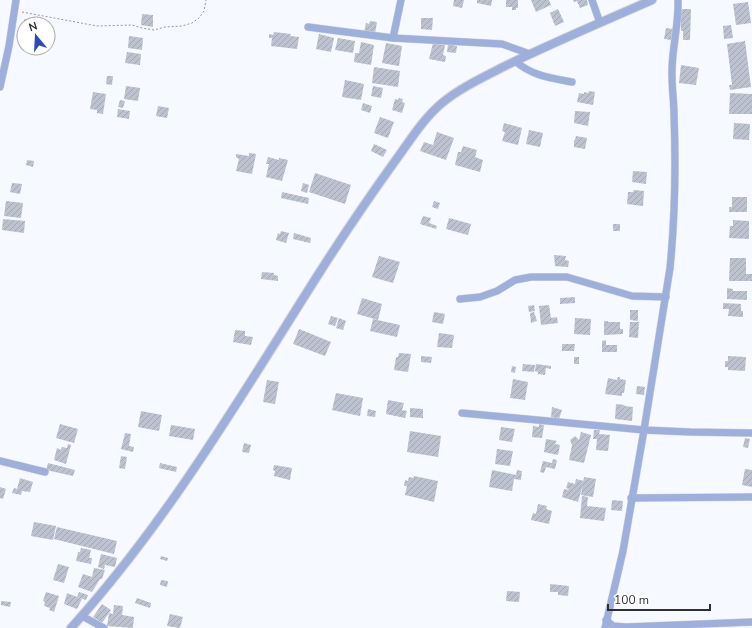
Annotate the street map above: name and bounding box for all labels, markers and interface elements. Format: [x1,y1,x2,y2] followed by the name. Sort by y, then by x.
[16,16,56,56] north arrow
[27,19,39,35] text: N
[608,586,710,612] scale bar
[614,592,649,608] text: 100 m

